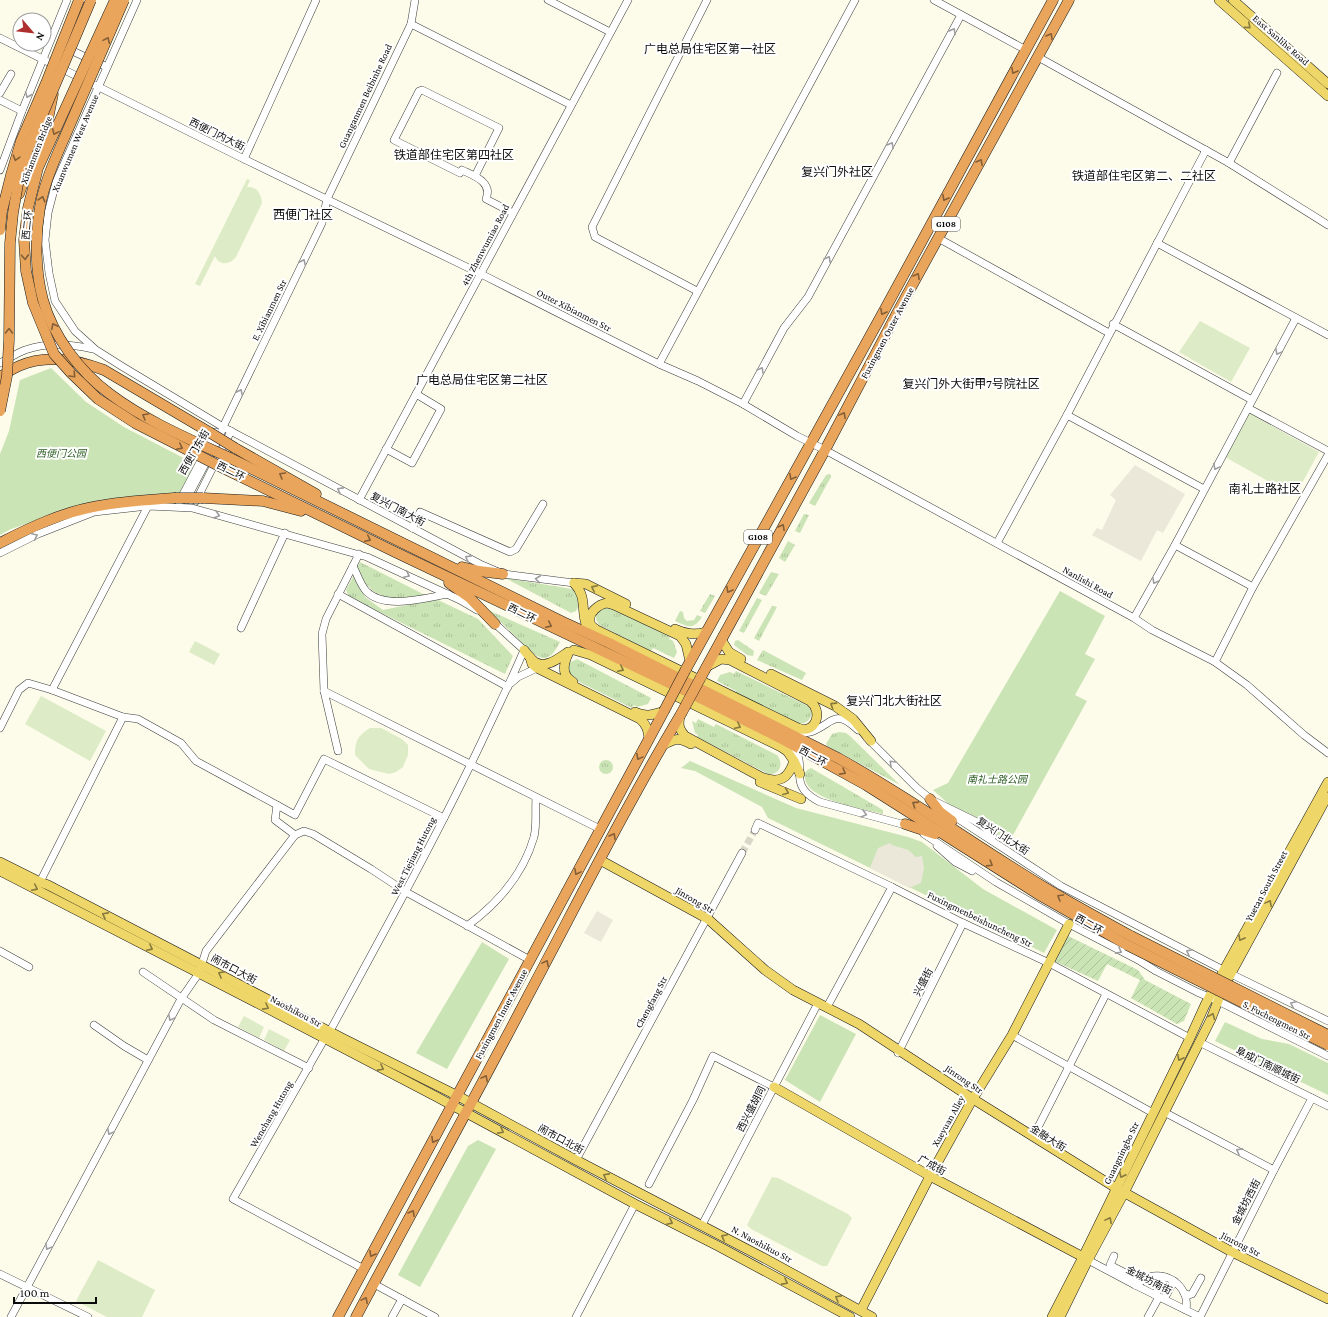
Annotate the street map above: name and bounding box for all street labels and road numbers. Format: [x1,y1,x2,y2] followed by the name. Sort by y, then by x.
[1251,13,1312,68] street label: East Sanlihe Road
[336,42,394,150] street label: Guanganmen Beibinhe Road
[49,92,101,193] street label: Xuanwumen West Avenue
[18,114,54,185] street label: Xibianmen Bridge
[188,116,246,152] street label: 西便门内大街
[459,202,512,288] street label: 4th Zhenwumiao Road
[20,210,34,240] street label: 西二环
[932,217,960,231] road number: G108
[249,277,289,342] street label: E. Xibianmen Str
[858,285,916,381] street label: Fuxingmen Outer Avenue
[535,286,614,334] street label: Outer Xibianmen Str
[177,428,211,476] street label: 西便门东街
[215,459,247,483] street label: 西二环
[369,490,427,528] street label: 复兴门南大街
[744,530,772,544] road number: G108
[1061,564,1116,601] street label: Nanlishi Road
[506,601,538,625] street label: 西二环
[797,744,829,768] street label: 西二环
[388,815,439,898] street label: West Tiejiang Hutong
[975,815,1031,857] street label: 复兴门北大街
[1243,848,1290,923] street label: Yuetan South Street
[673,884,717,916] street label: Jinrong Str
[926,889,1034,949] street label: Fuxingmenbeishuncheng Str
[1073,912,1105,936] street label: 西二环
[209,952,259,986] street label: 闹市口大街
[911,966,935,998] street label: 兴盛街
[473,967,530,1061] street label: Fuxingmen Inner Avenue
[633,974,669,1030] street label: Chengfang Str
[269,993,324,1029] street label: Naoshikou Str
[1241,998,1313,1042] street label: S. Fuchengmen Str
[1234,1045,1302,1085] street label: 阜成门南顺城街
[942,1062,985,1096] street label: Jinrong Str
[247,1079,295,1149] street label: Wenchang Hutong
[735,1084,767,1134] street label: 西兴盛胡同
[929,1093,967,1149] street label: Xueyuan Alley
[1101,1120,1141,1186] street label: Guangningbo Str
[536,1122,586,1156] street label: 闹市口北街
[1028,1123,1068,1153] street label: 金融大街
[916,1153,948,1177] street label: 广成街
[1230,1177,1262,1227] street label: 金城坊西街
[730,1223,795,1265] street label: N. Naoshikuo Str
[1218,1229,1263,1259] street label: Jinrong Str
[1124,1264,1174,1296] street label: 金城坊南街

